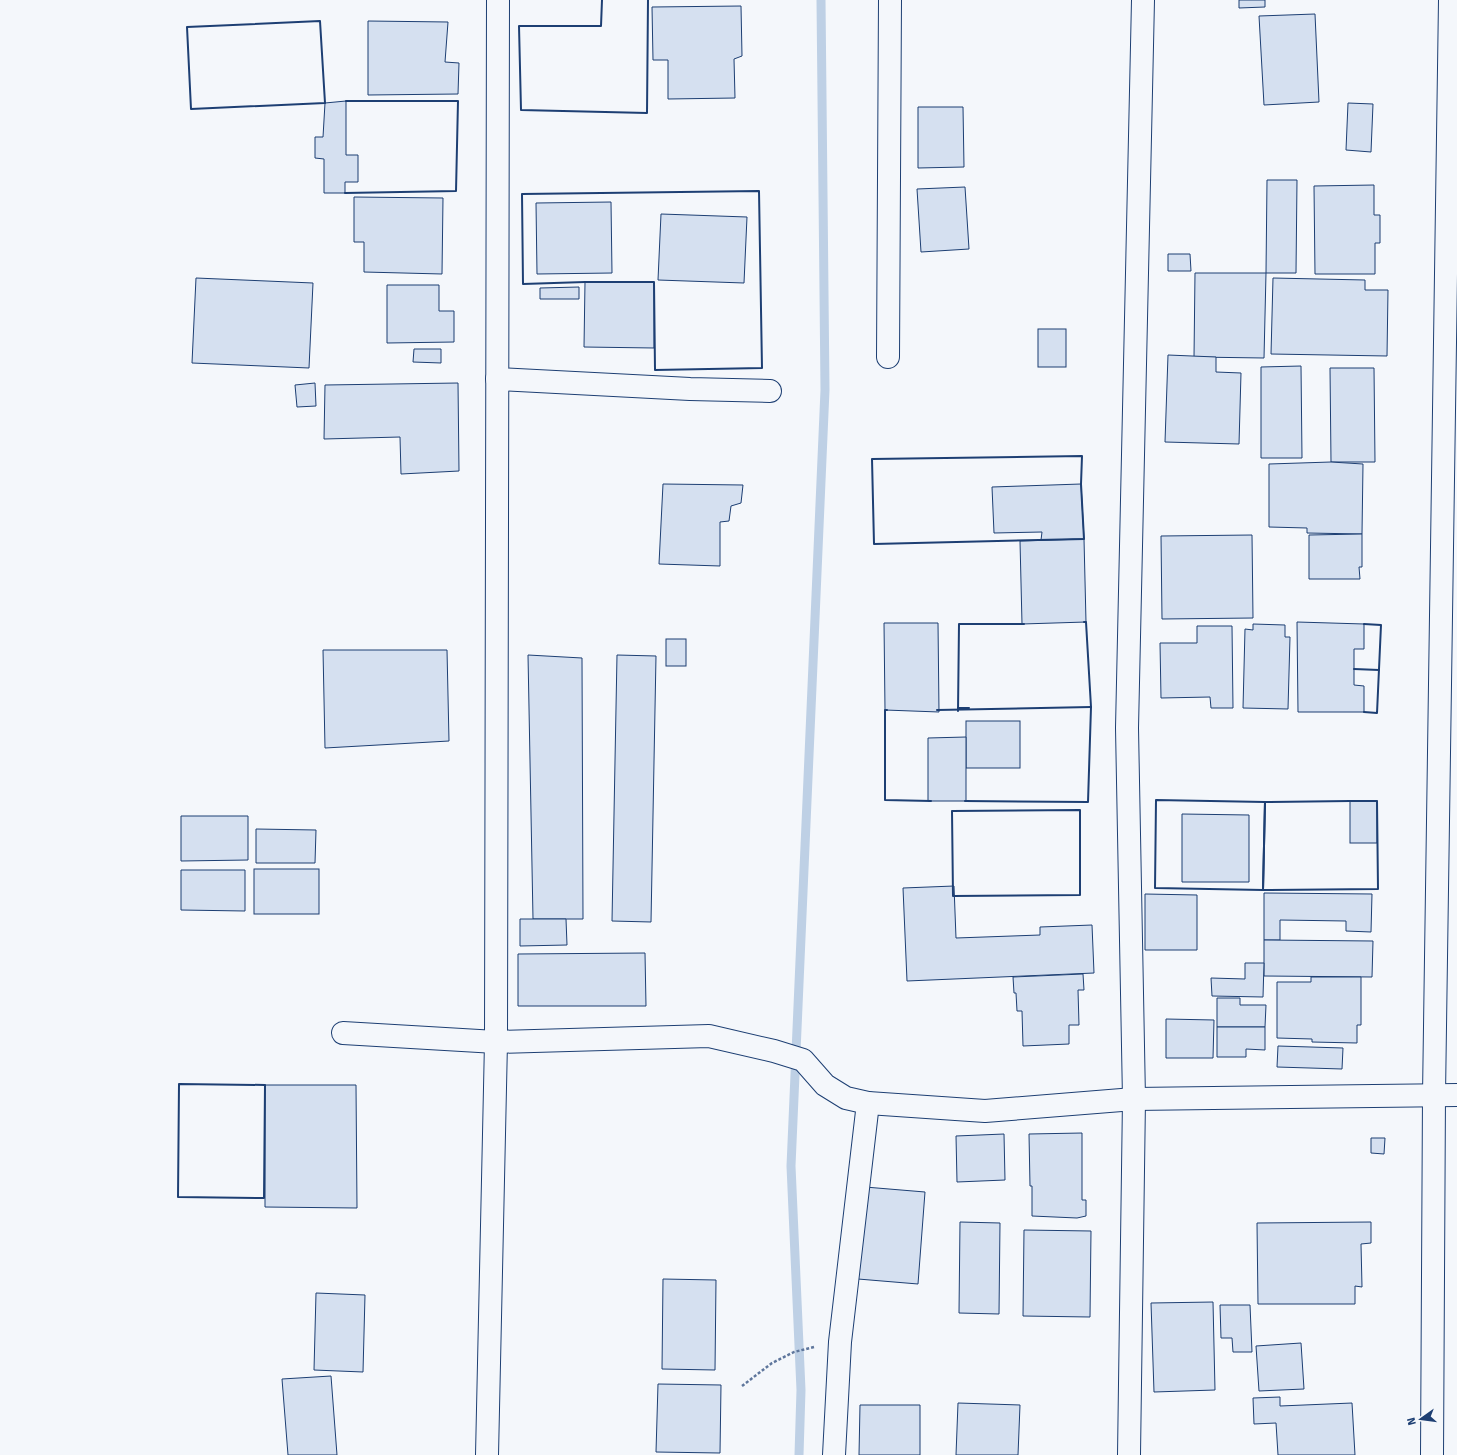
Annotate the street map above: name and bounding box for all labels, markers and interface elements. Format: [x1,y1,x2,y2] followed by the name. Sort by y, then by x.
[1401,1399,1441,1439] north arrow
[1405,1416,1419,1426] text: N

